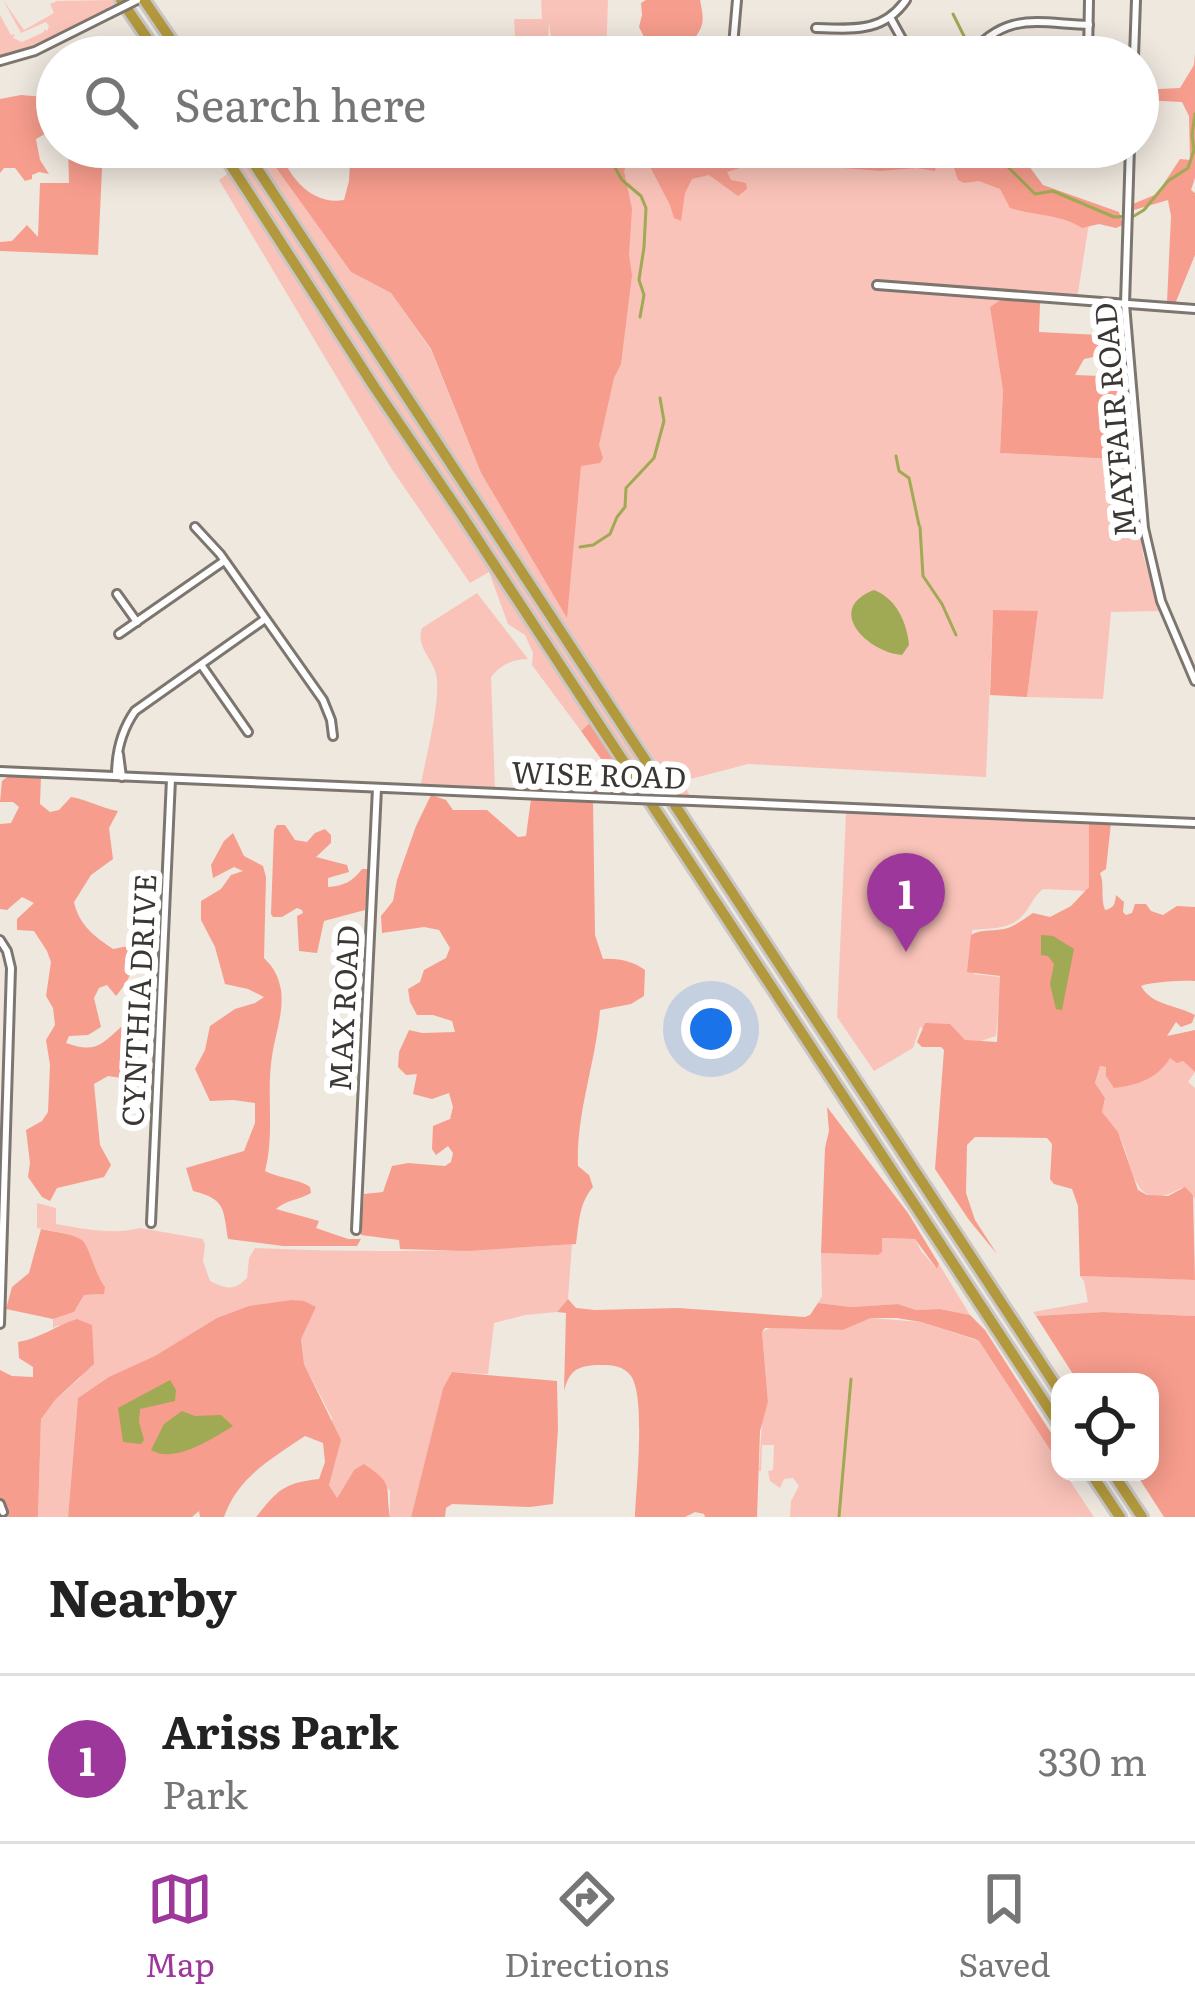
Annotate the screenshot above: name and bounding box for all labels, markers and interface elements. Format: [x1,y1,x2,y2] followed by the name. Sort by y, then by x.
[36,36,1159,168] search box
[78,69,144,135] icon: search
[174,69,426,136] text: Search here
[1081,301,1145,539] street label: MAYFAIR ROAD
[511,748,687,798] street label: WISE ROAD
[867,853,945,952] pin: 1
[108,873,166,1127] street label: CYNTHIA DRIVE
[316,924,368,1092] street label: MAX ROAD
[681,999,741,1059] your location
[1051,1373,1159,1481] map controls
[1051,1373,1159,1481] button: locate
[48,1557,237,1633] text: Nearby
[162,1696,399,1763] text: Ariss Park
[79,1730,95,1788] text: 1
[1038,1730,1147,1788] text: 330 m
[162,1763,248,1821] text: Park
[145,1866,215,1987] tab: Map
[504,1866,669,1987] tab: Directions
[958,1866,1050,1987] tab: Saved

